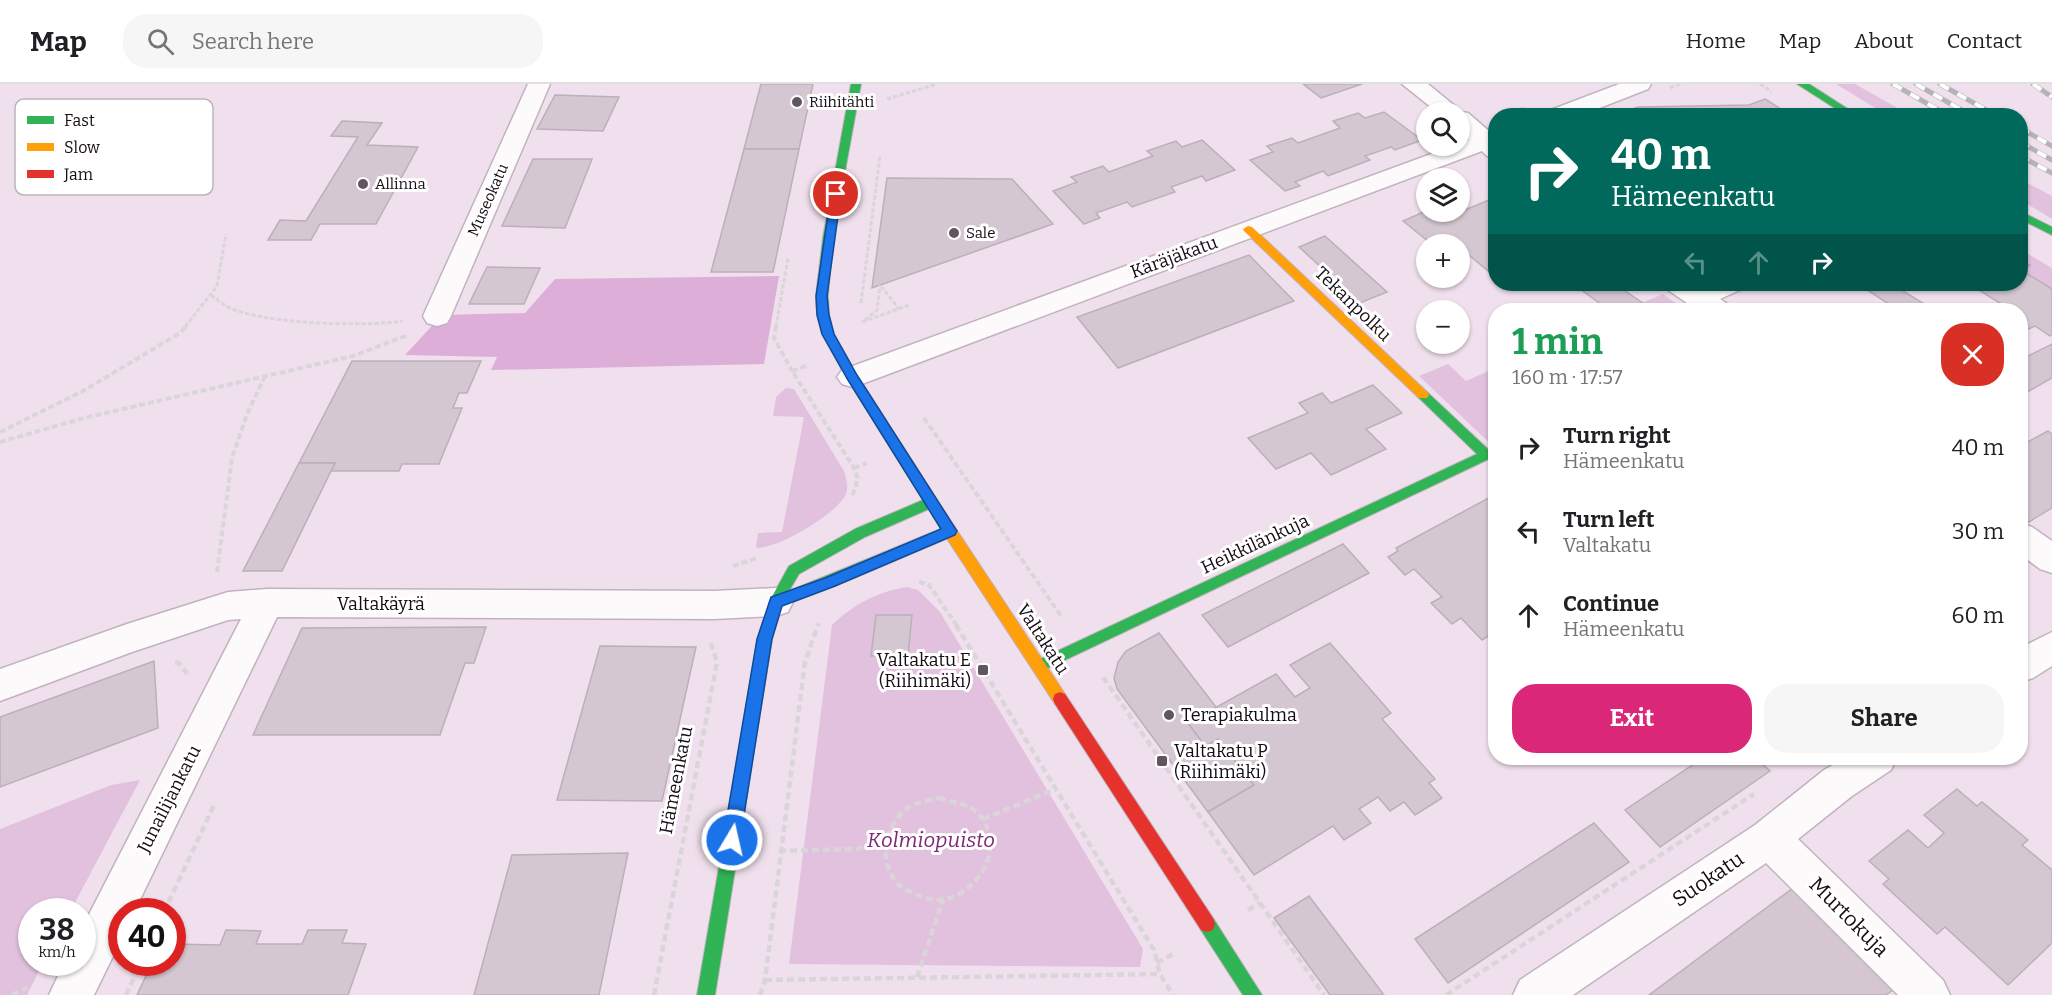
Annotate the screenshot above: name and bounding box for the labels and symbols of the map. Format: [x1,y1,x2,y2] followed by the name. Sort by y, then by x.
[809,93,875,111] place label: Riihitähti
[790,95,804,109] marker: Riihitähti
[15,99,213,195] legend
[64,111,95,130] text: Fast
[64,138,100,157] text: Slow
[464,161,512,239] street label: Museokatu
[63,165,93,184] text: Jam
[810,168,861,219] pin
[375,175,426,193] place label: Allinna
[356,177,370,191] marker: Allinna
[966,224,995,242] place label: Sale
[947,226,961,240] marker: Sale
[1127,231,1221,283] street label: Käräjäkatu
[1310,262,1396,346] street label: Tekanpolku
[1198,509,1313,579] street label: Heikkilänkuja
[337,593,425,615] street label: Valtakäyrä
[1012,600,1074,678] street label: Valtakatu
[877,649,971,692] place label: Valtakatu E (Riihimäki)
[976,663,990,677] marker: Valtakatu E (Riihimäki)
[1181,704,1297,726] place label: Terapiakulma
[1162,708,1176,722] marker: Terapiakulma
[655,724,697,836] street label: Hämeenkatu
[1174,740,1268,783] place label: Valtakatu P (Riihimäki)
[132,742,205,857] street label: Junailijankatu
[1155,754,1169,768] marker: Valtakatu P (Riihimäki)
[700,808,764,872] position arrow
[867,827,995,853] park label: Kolmiopuisto
[1667,846,1749,912] street label: Suokatu
[1804,872,1895,963] street label: Murtokuja
[108,898,186,976] speed limit sign: 40

